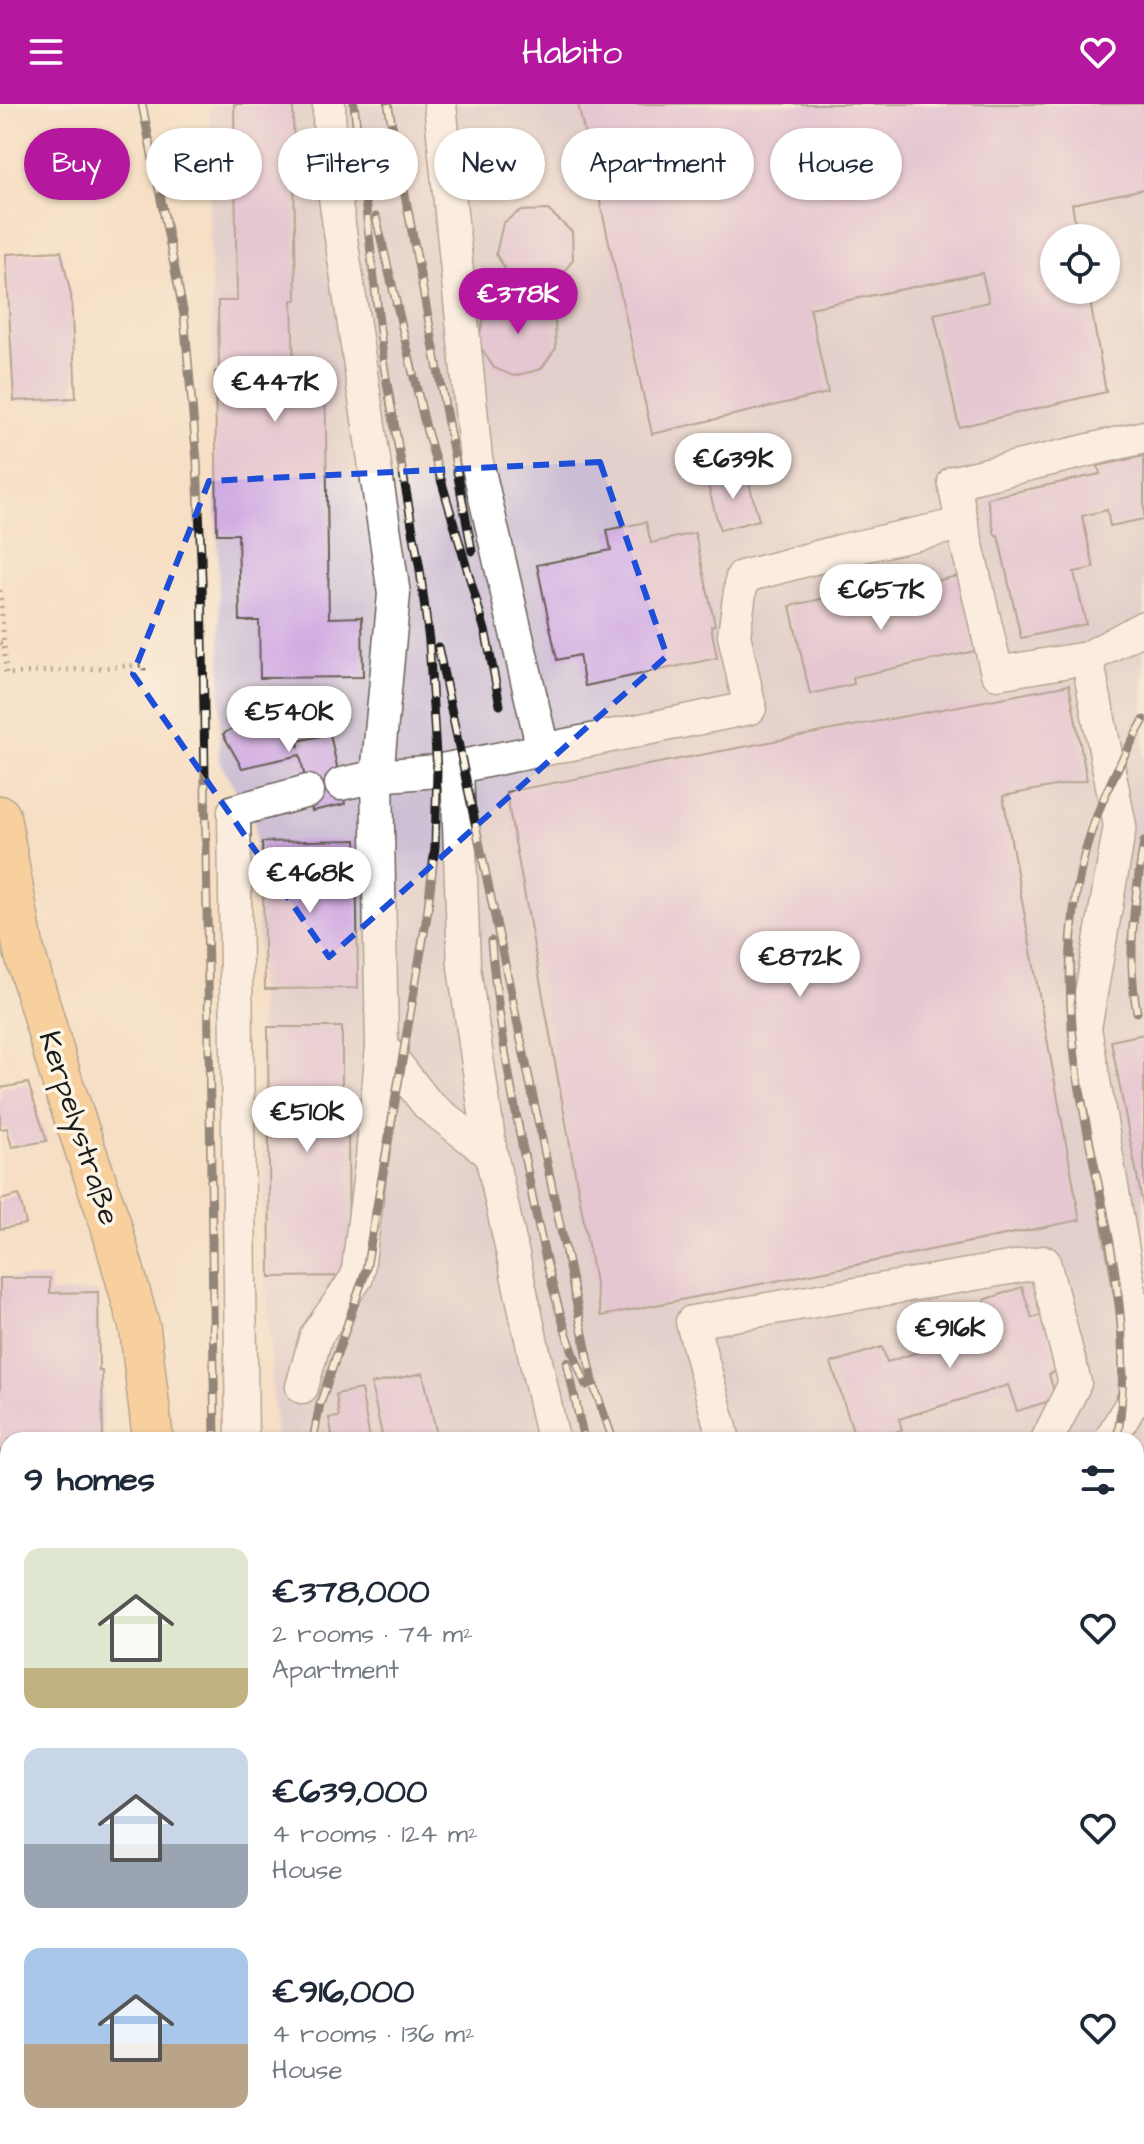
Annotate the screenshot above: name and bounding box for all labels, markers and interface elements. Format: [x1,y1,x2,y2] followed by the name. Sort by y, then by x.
[522,27,622,78] text: Habito
[24,30,68,74] icon: menu
[1076,30,1120,74] icon: heart
[24,128,130,200] chip: Buy
[146,128,262,200] chip: Rent
[278,128,418,200] chip: Filters
[434,128,545,200] chip: New
[561,128,754,200] chip: Apartment
[770,128,902,200] chip: House
[1040,224,1120,304] map controls
[1040,224,1120,304] button: locate
[462,268,574,336] pin: €378K
[477,276,559,312] text: €378K
[219,356,331,424] pin: €447K
[231,364,319,400] text: €447K
[677,433,789,501] pin: €639K
[693,441,773,477] text: €639K
[825,564,937,632] pin: €657K
[837,572,925,608] text: €657K
[233,686,345,754] pin: €540K
[245,694,333,730] text: €540K
[254,847,366,915] pin: €468K
[266,855,354,891] text: €468K
[744,931,856,999] pin: €872K
[758,939,842,975] text: €872K
[27,1026,130,1231] street label: Kerpelystraße
[251,1086,363,1154] pin: €510K
[270,1094,344,1130] text: €510K
[894,1302,1006,1370] pin: €916K
[915,1310,985,1346] text: €916K
[24,1456,155,1504] text: 9 homes
[1076,1458,1120,1502] icon: filters
[272,1568,430,1616] text: €378,000
[88,1580,184,1676] icon: home
[1076,1606,1120,1650] icon: heart
[272,1616,473,1652] text: 2 rooms · 74 m²
[272,1652,399,1688] text: Apartment
[272,1768,427,1816] text: €639,000
[88,1780,184,1876] icon: home
[1076,1806,1120,1850] icon: heart
[272,1816,478,1852] text: 4 rooms · 124 m²
[272,1852,343,1888] text: House
[272,1968,414,2016] text: €916,000
[88,1980,184,2076] icon: home
[1076,2006,1120,2050] icon: heart
[272,2016,475,2052] text: 4 rooms · 136 m²
[272,2052,343,2088] text: House

